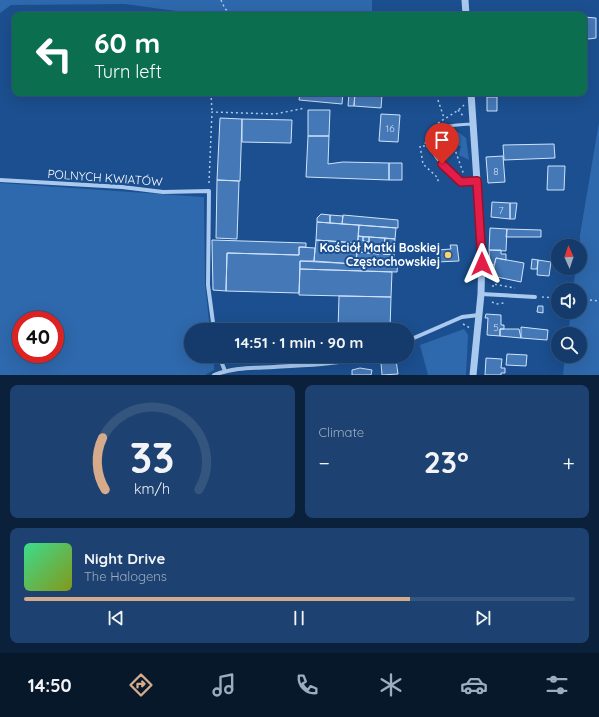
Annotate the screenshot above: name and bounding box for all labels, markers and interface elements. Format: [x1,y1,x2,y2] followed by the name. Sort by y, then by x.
[94,25,160,60] text: 60 m
[28,28,80,80] icon: left
[94,60,162,83] text: Turn left
[385,122,395,135] house number: 16
[425,123,459,164] pin
[431,129,453,151] icon: arrive
[493,165,499,178] house number: 8
[47,166,164,189] street label: POLNYCH KWIATÓW
[498,204,504,217] house number: 7
[551,239,587,275] north arrow
[551,239,587,363] map controls
[320,240,440,269] place label: Kościół Matki Boskiej Częstochowskiej
[461,243,503,285] position arrow
[443,250,453,260] marker: Kościół Matki Boskiej Częstochowskiej
[551,283,587,319] button: sound
[12,311,64,363] speed limit sign: 40
[493,321,499,334] house number: 5
[551,327,587,363] button: search
[235,333,363,352] text: 14:51 · 1 min · 90 m
[319,424,364,440] text: Climate
[130,430,175,482] text: 33
[424,443,469,481] text: 23°
[319,449,330,477] text: −
[563,449,575,477] text: +
[134,479,170,497] text: km/h
[84,549,165,568] text: Night Drive
[84,568,167,584] text: The Halogens
[105,607,127,629] icon: previous
[288,607,310,629] icon: pause
[472,607,494,629] icon: next
[127,671,155,699] icon: directions
[210,671,238,699] icon: music
[293,671,321,699] icon: phone
[377,671,405,699] icon: climate
[460,671,488,699] icon: car
[543,671,571,699] icon: filters
[28,674,72,697] text: 14:50

